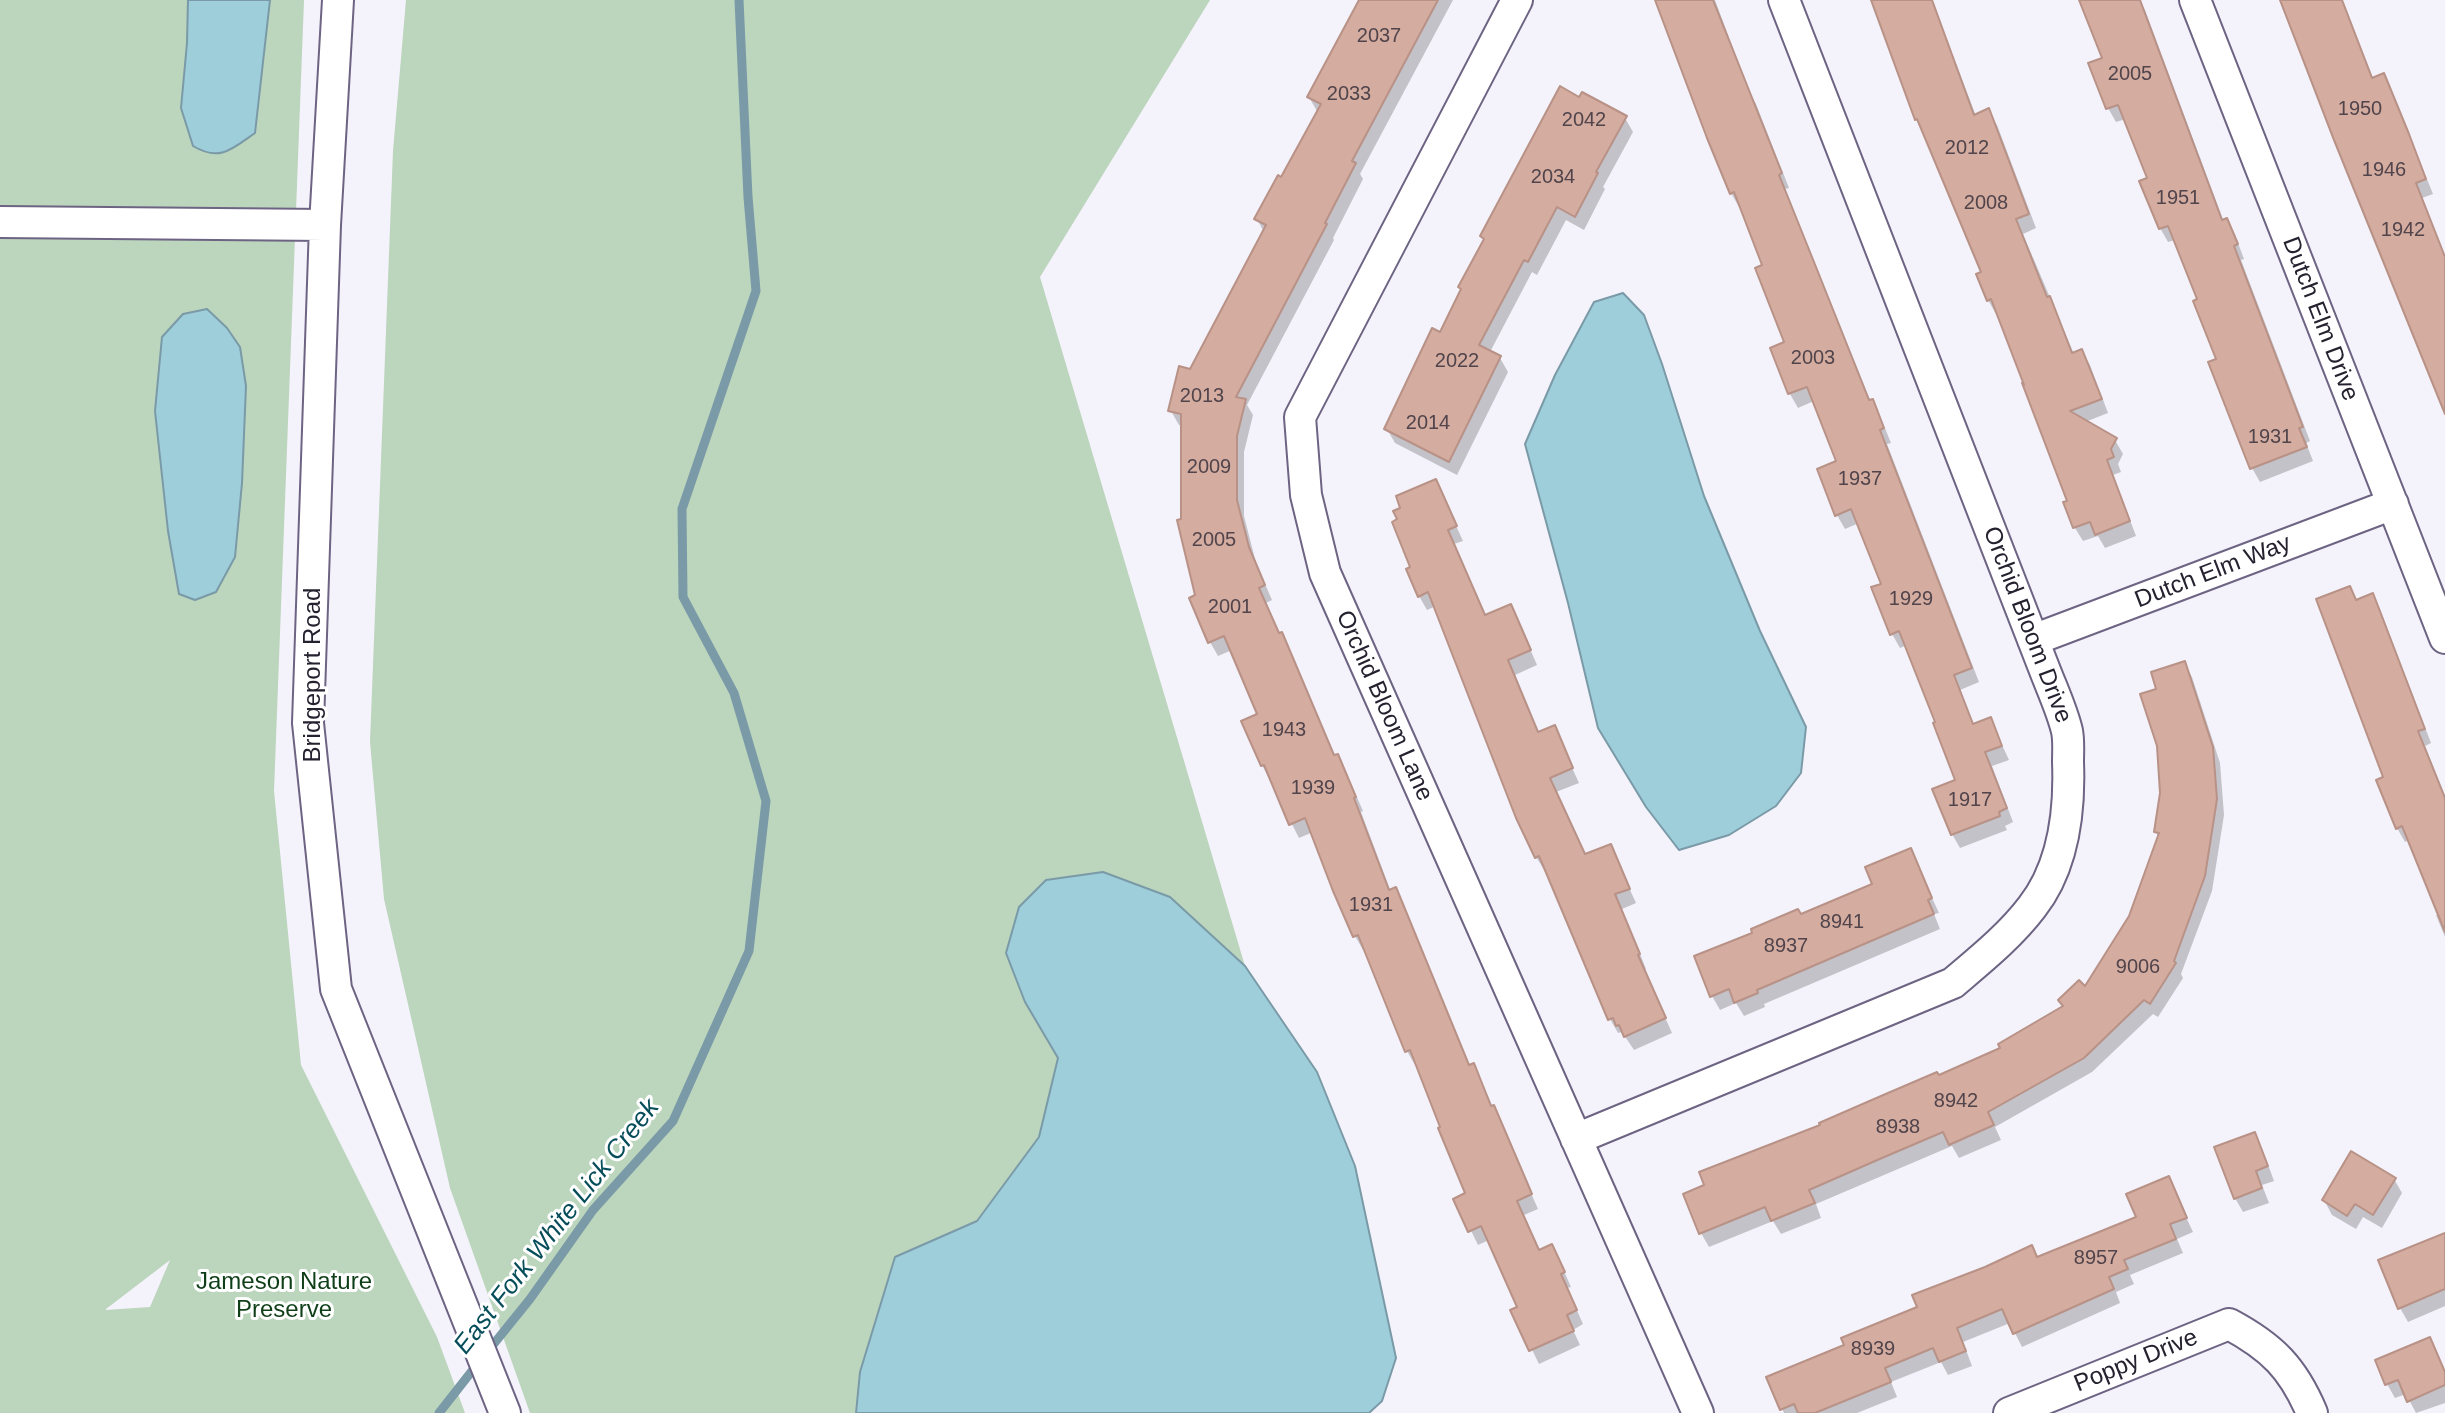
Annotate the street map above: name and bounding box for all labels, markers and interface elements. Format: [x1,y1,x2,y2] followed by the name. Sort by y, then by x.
[1357,24,1401,48] house number: 2037
[2108,62,2152,86] house number: 2005
[1327,82,1371,106] house number: 2033
[2338,97,2382,121] house number: 1950
[1562,108,1606,132] house number: 2042
[1945,136,1989,160] house number: 2012
[2362,158,2406,182] house number: 1946
[1531,165,1575,189] house number: 2034
[2156,186,2200,210] house number: 1951
[1964,191,2008,215] house number: 2008
[2381,218,2425,242] house number: 1942
[2275,233,2365,405] street label: Dutch Elm Drive
[1791,346,1835,370] house number: 2003
[1435,349,1479,373] house number: 2022
[1180,384,1224,408] house number: 2013
[1406,411,1450,435] house number: 2014
[2248,425,2292,449] house number: 1931
[1187,455,1231,479] house number: 2009
[1838,467,1882,491] house number: 1937
[1976,523,2078,727] street label: Orchid Bloom Drive
[1192,528,1236,552] house number: 2005
[2131,529,2295,615] street label: Dutch Elm Way
[1889,587,1933,611] house number: 1929
[299,588,327,762] street label: Bridgeport Road
[1208,595,1252,619] house number: 2001
[1329,606,1439,806] street label: Orchid Bloom Lane
[1262,718,1306,742] house number: 1943
[1291,776,1335,800] house number: 1939
[1948,788,1992,812] house number: 1917
[1349,893,1393,917] house number: 1931
[1820,910,1864,934] house number: 8941
[1764,934,1808,958] house number: 8937
[2116,955,2160,979] house number: 9006
[1934,1089,1978,1113] house number: 8942
[448,1093,666,1361] water label: East Fork White Lick Creek
[1876,1115,1920,1139] house number: 8938
[2074,1246,2118,1270] house number: 8957
[196,1268,372,1324] park label: Jameson Nature Preserve
[2070,1323,2202,1399] street label: Poppy Drive
[1851,1337,1895,1361] house number: 8939

